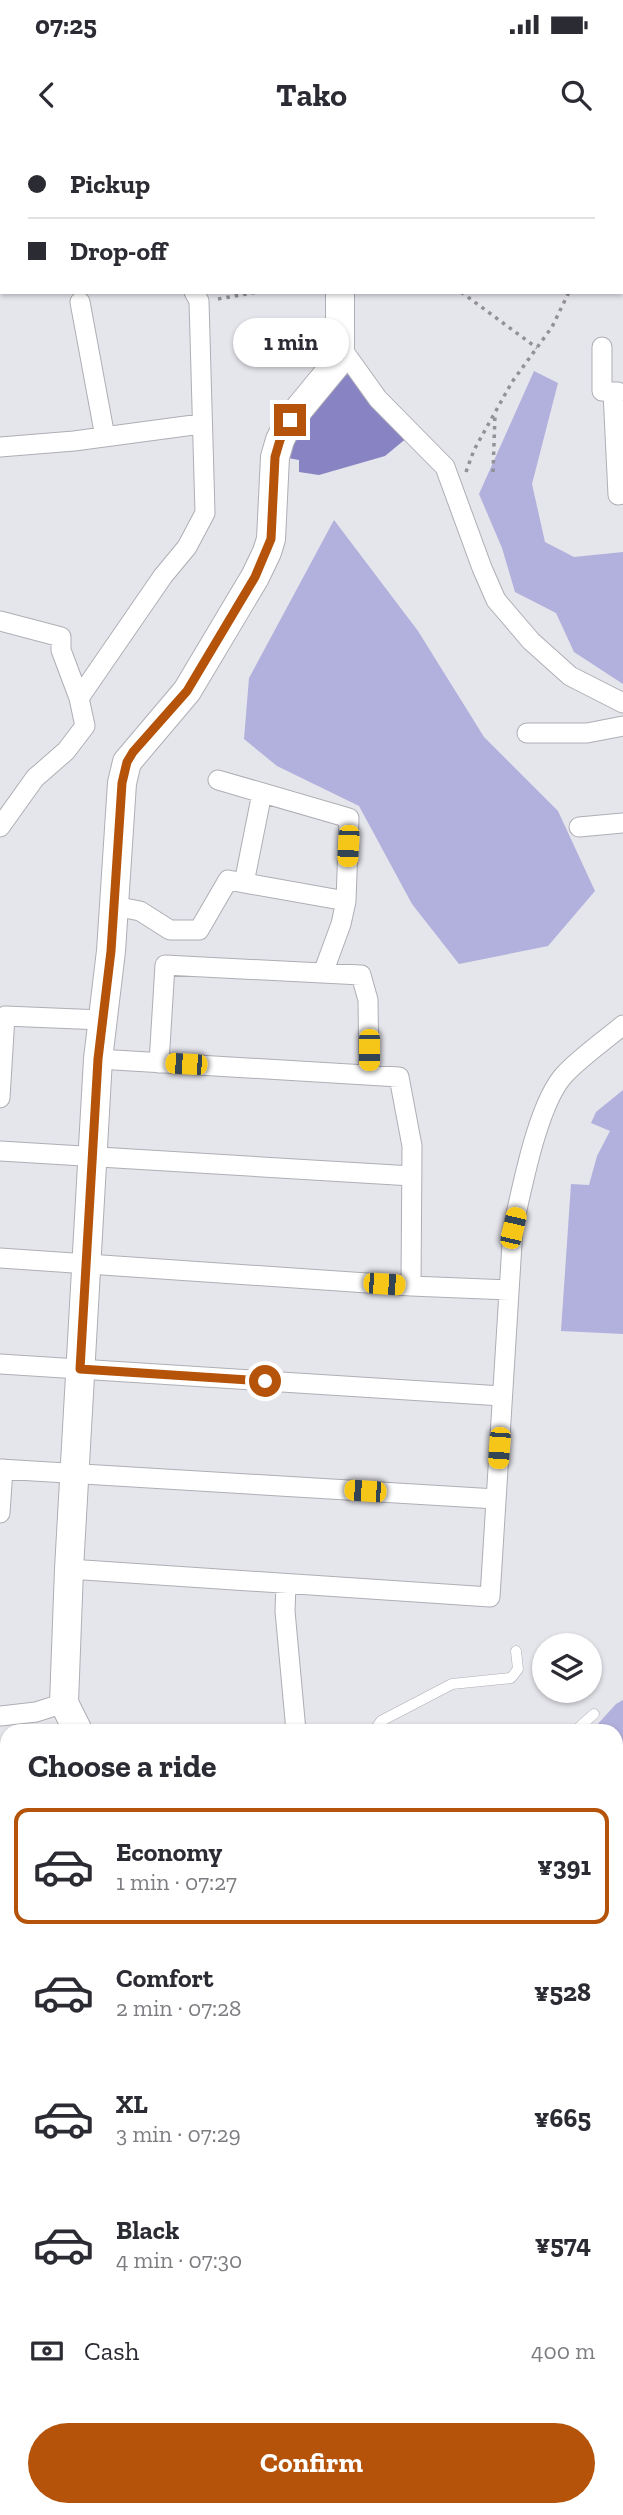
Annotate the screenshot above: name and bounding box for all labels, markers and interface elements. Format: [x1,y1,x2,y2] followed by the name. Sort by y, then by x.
[35,9,97,41] text: 07:25
[28,76,66,114] icon: back
[276,76,347,114] text: Tako
[557,76,595,114] icon: search
[70,168,150,200] text: Pickup
[70,235,167,267] text: Drop-off
[232,318,348,368] callout: 1 min
[264,328,318,356] text: 1 min
[274,404,306,436] route end
[337,824,360,868] car
[359,1029,380,1071] car
[165,1052,208,1076] car
[499,1205,528,1251] car
[363,1272,406,1296] car
[249,1365,281,1397] route start
[488,1426,511,1470] car
[344,1479,387,1503] car
[532,1633,602,1703] map controls
[532,1633,602,1703] button: layers
[28,1747,216,1785] text: Choose a ride
[32,1835,95,1898] icon: car
[116,1836,222,1868] text: Economy
[537,1850,591,1882] text: ¥391
[116,1868,237,1896] text: 1 min · 07:27
[32,1961,95,2024] icon: car
[116,1962,213,1994] text: Comfort
[534,1976,591,2008] text: ¥528
[116,1994,241,2022] text: 2 min · 07:28
[32,2087,95,2150] icon: car
[116,2088,148,2120] text: XL
[534,2102,591,2134] text: ¥665
[116,2120,241,2148] text: 3 min · 07:29
[32,2213,95,2276] icon: car
[116,2214,179,2246] text: Black
[535,2228,591,2260] text: ¥574
[116,2246,242,2274] text: 4 min · 07:30
[28,2332,66,2370] icon: cash
[84,2335,139,2367] text: Cash
[531,2337,595,2365] text: 400 m
[28,2423,595,2503] button: Confirm

